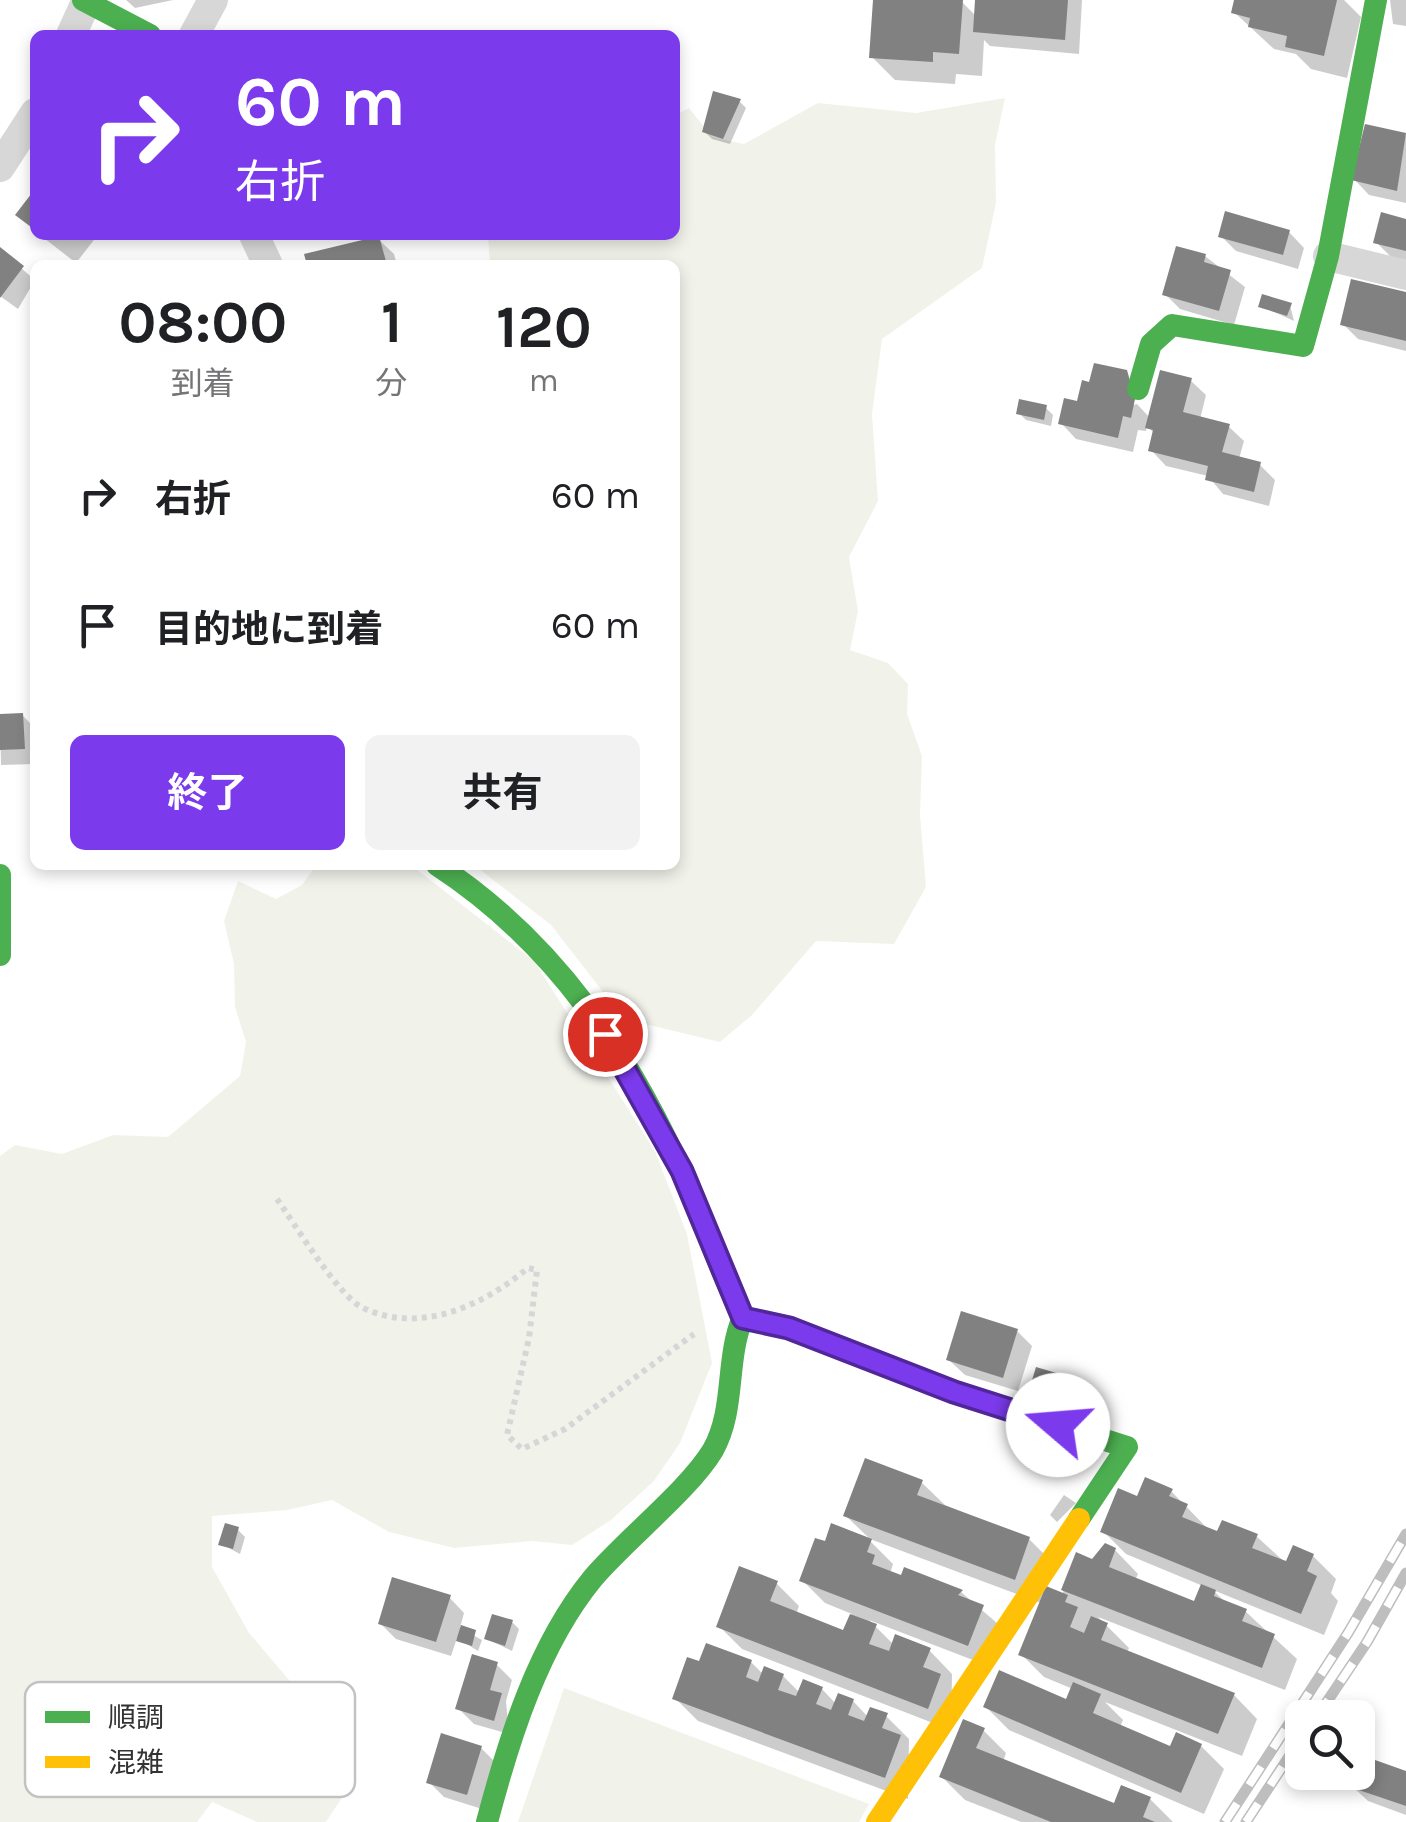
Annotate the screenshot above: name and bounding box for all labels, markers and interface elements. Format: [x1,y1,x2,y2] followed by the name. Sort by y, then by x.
[235,61,406,143] text: 60 m
[70,70,200,200] icon: right
[235,156,325,208] text: 右折
[118,287,287,357] text: 08:00
[381,287,402,357] text: 1
[496,292,592,362] text: 120
[529,362,559,399] text: m
[171,365,235,402] text: 到着
[376,365,408,402] text: 分
[70,468,125,523] icon: right
[551,473,640,518] text: 60 m
[155,477,231,522] text: 右折
[70,598,125,653] icon: arrive
[551,603,640,648] text: 60 m
[155,607,383,652] text: 目的地に到着
[70,735,345,850] button: 終了
[365,735,640,850] button: 共有
[563,992,648,1077] pin
[578,1007,633,1062] icon: arrive
[1006,1373,1110,1477] position arrow
[25,1682,355,1797] legend
[1285,1700,1375,1790] map controls
[1285,1700,1375,1790] button: search
[108,1701,164,1734] text: 順調
[108,1746,164,1779] text: 混雑

